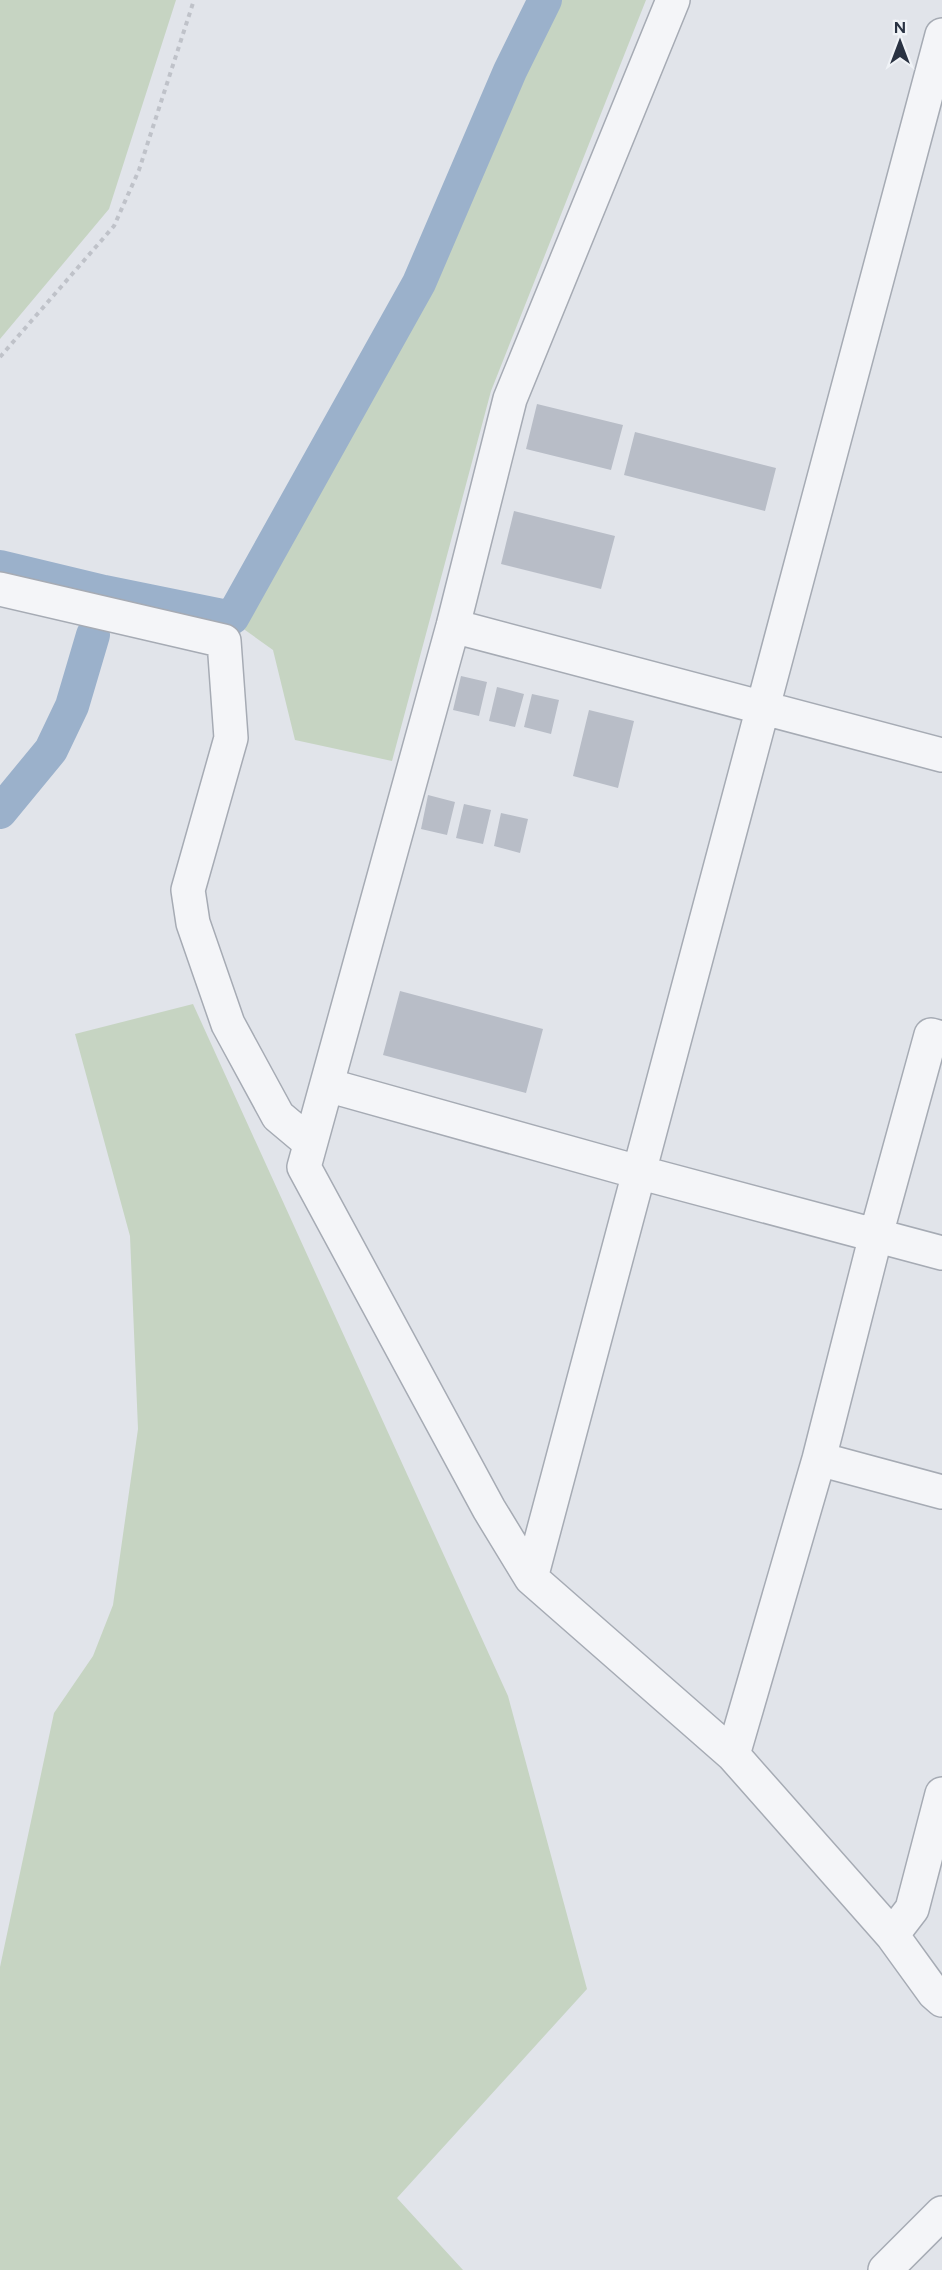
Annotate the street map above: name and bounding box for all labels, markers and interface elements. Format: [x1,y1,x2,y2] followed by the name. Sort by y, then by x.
[870,12,930,72] north arrow
[894,18,906,37] text: N

